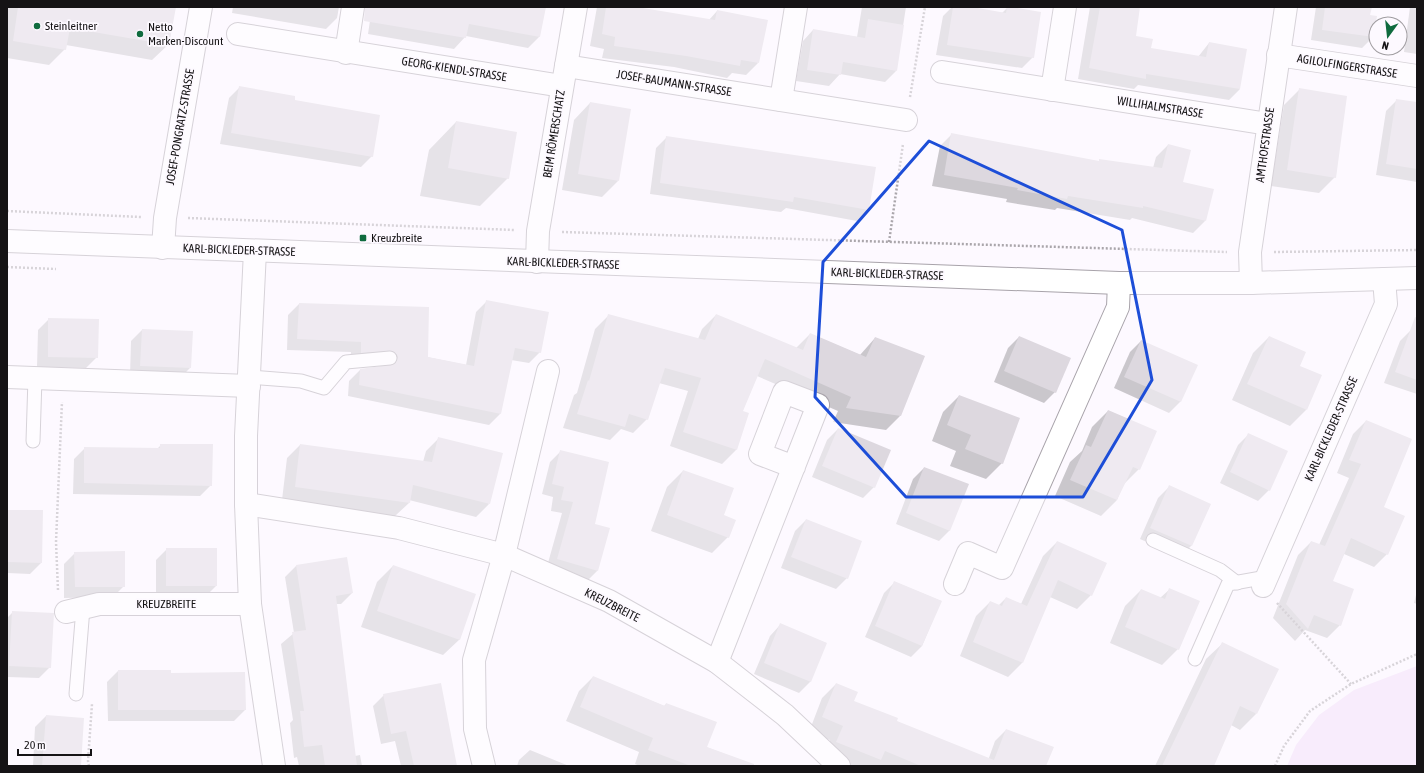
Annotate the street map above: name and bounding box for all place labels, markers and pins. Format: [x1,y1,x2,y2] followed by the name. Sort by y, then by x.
[45,19,97,33] place label: Steinleitner
[148,20,224,48] place label: Netto Marken-Discount
[32,21,42,31] marker: Steinleitner
[135,29,145,39] marker: Netto Marken-Discount
[371,231,422,245] place label: Kreuzbreite
[358,233,368,243] marker: Kreuzbreite

